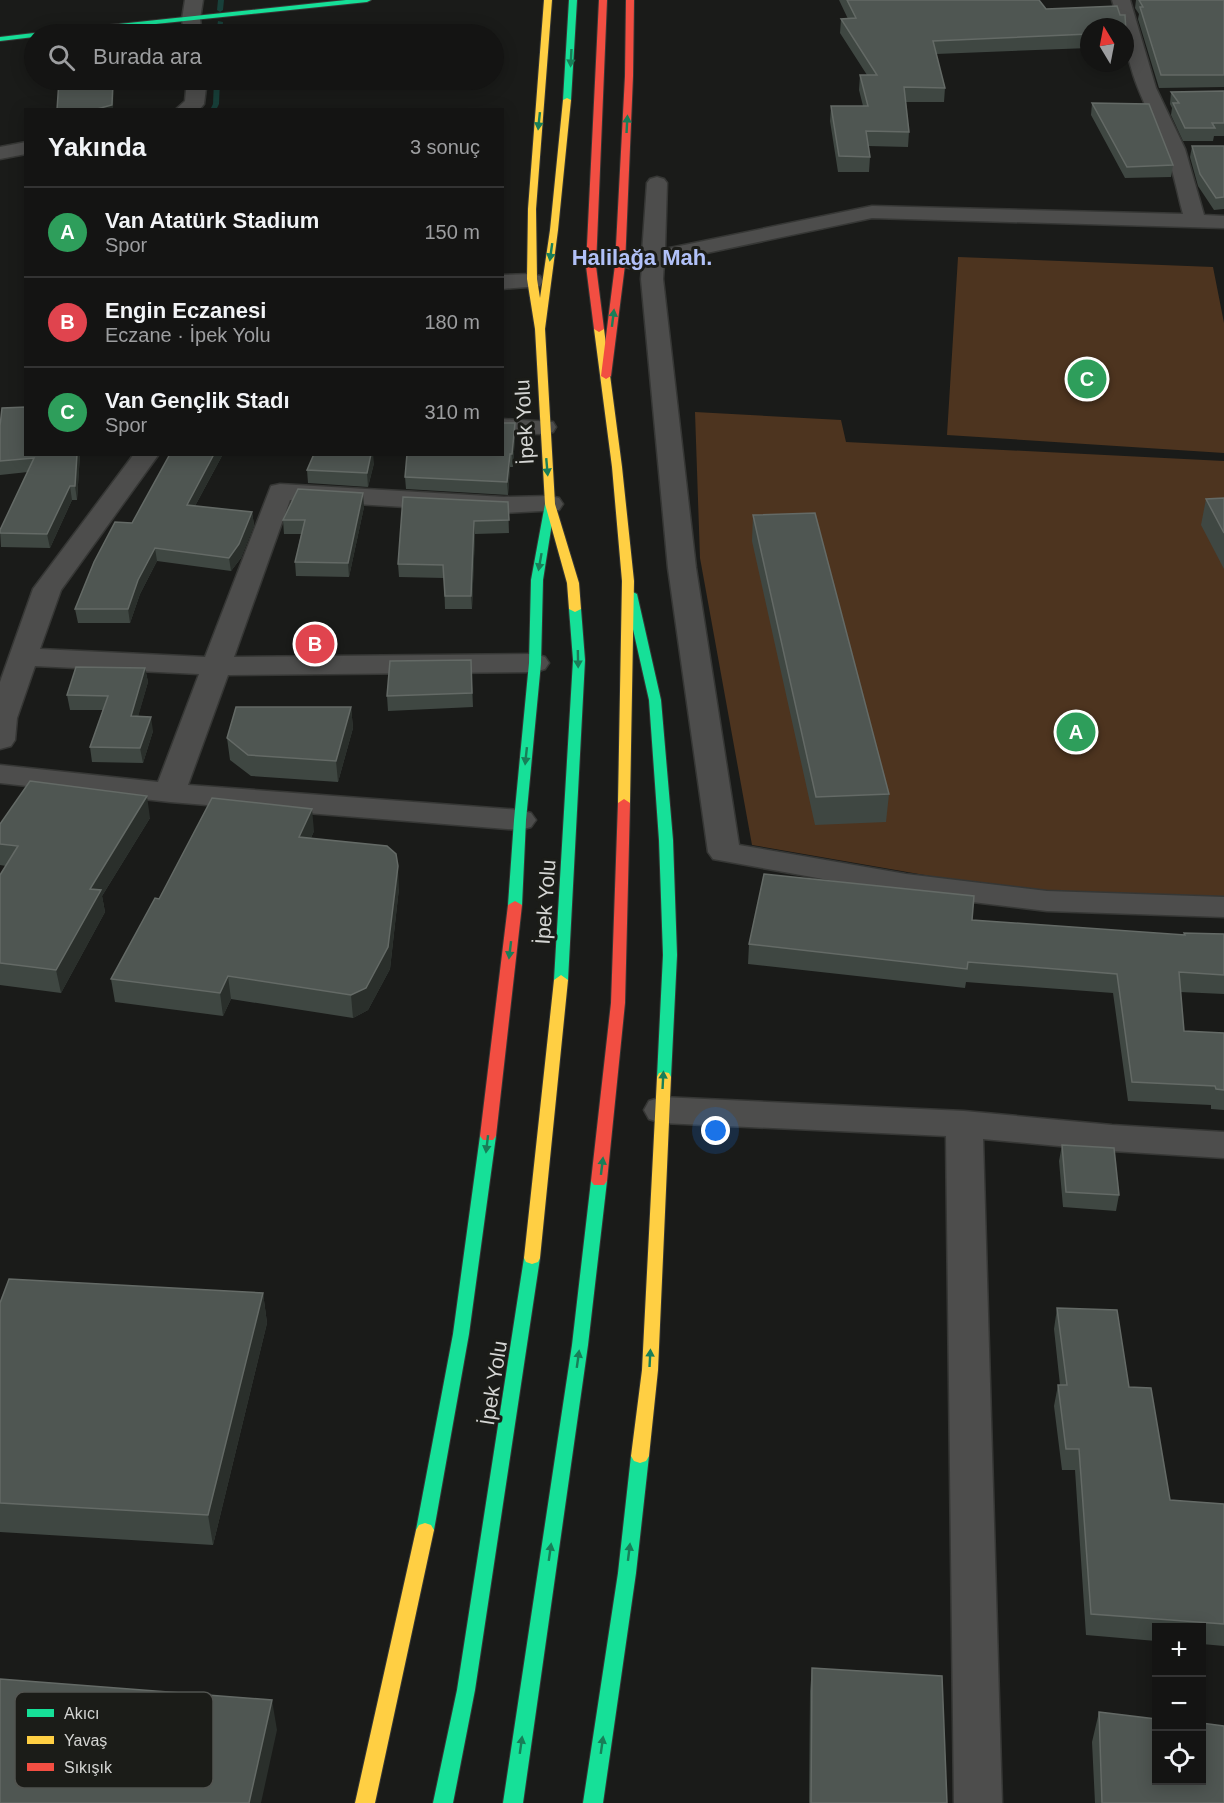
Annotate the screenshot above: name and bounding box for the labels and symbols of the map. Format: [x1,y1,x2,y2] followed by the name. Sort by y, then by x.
[1080,18,1134,72] north arrow
[566,49,575,68] one-way arrow
[535,112,544,131] one-way arrow
[622,114,631,133] one-way arrow
[547,243,556,262] one-way arrow
[572,245,712,270] district label: Halilağa Mah.
[609,309,618,328] one-way arrow
[1068,356,1106,401] pin: C
[510,379,538,465] street label: İpek Yolu
[542,458,552,477] one-way arrow
[535,553,544,572] one-way arrow
[296,622,334,666] pin: B
[573,649,583,668] one-way arrow
[1056,710,1096,754] pin: A
[521,747,531,766] one-way arrow
[531,859,559,945] street label: İpek Yolu
[505,941,515,960] one-way arrow
[659,1070,668,1089] one-way arrow
[701,1116,730,1145] your location
[482,1135,492,1154] one-way arrow
[597,1156,606,1175] one-way arrow
[475,1339,511,1427] street label: İpek Yolu
[646,1349,655,1368] one-way arrow
[574,1350,583,1369] one-way arrow
[624,1542,634,1561] one-way arrow
[545,1543,554,1562] one-way arrow
[15,1692,213,1788] legend
[64,1705,100,1722] text: Akıcı
[64,1732,107,1749] text: Yavaş
[597,1735,606,1754] one-way arrow
[517,1736,526,1755] one-way arrow
[64,1759,113,1776] text: Sıkışık

